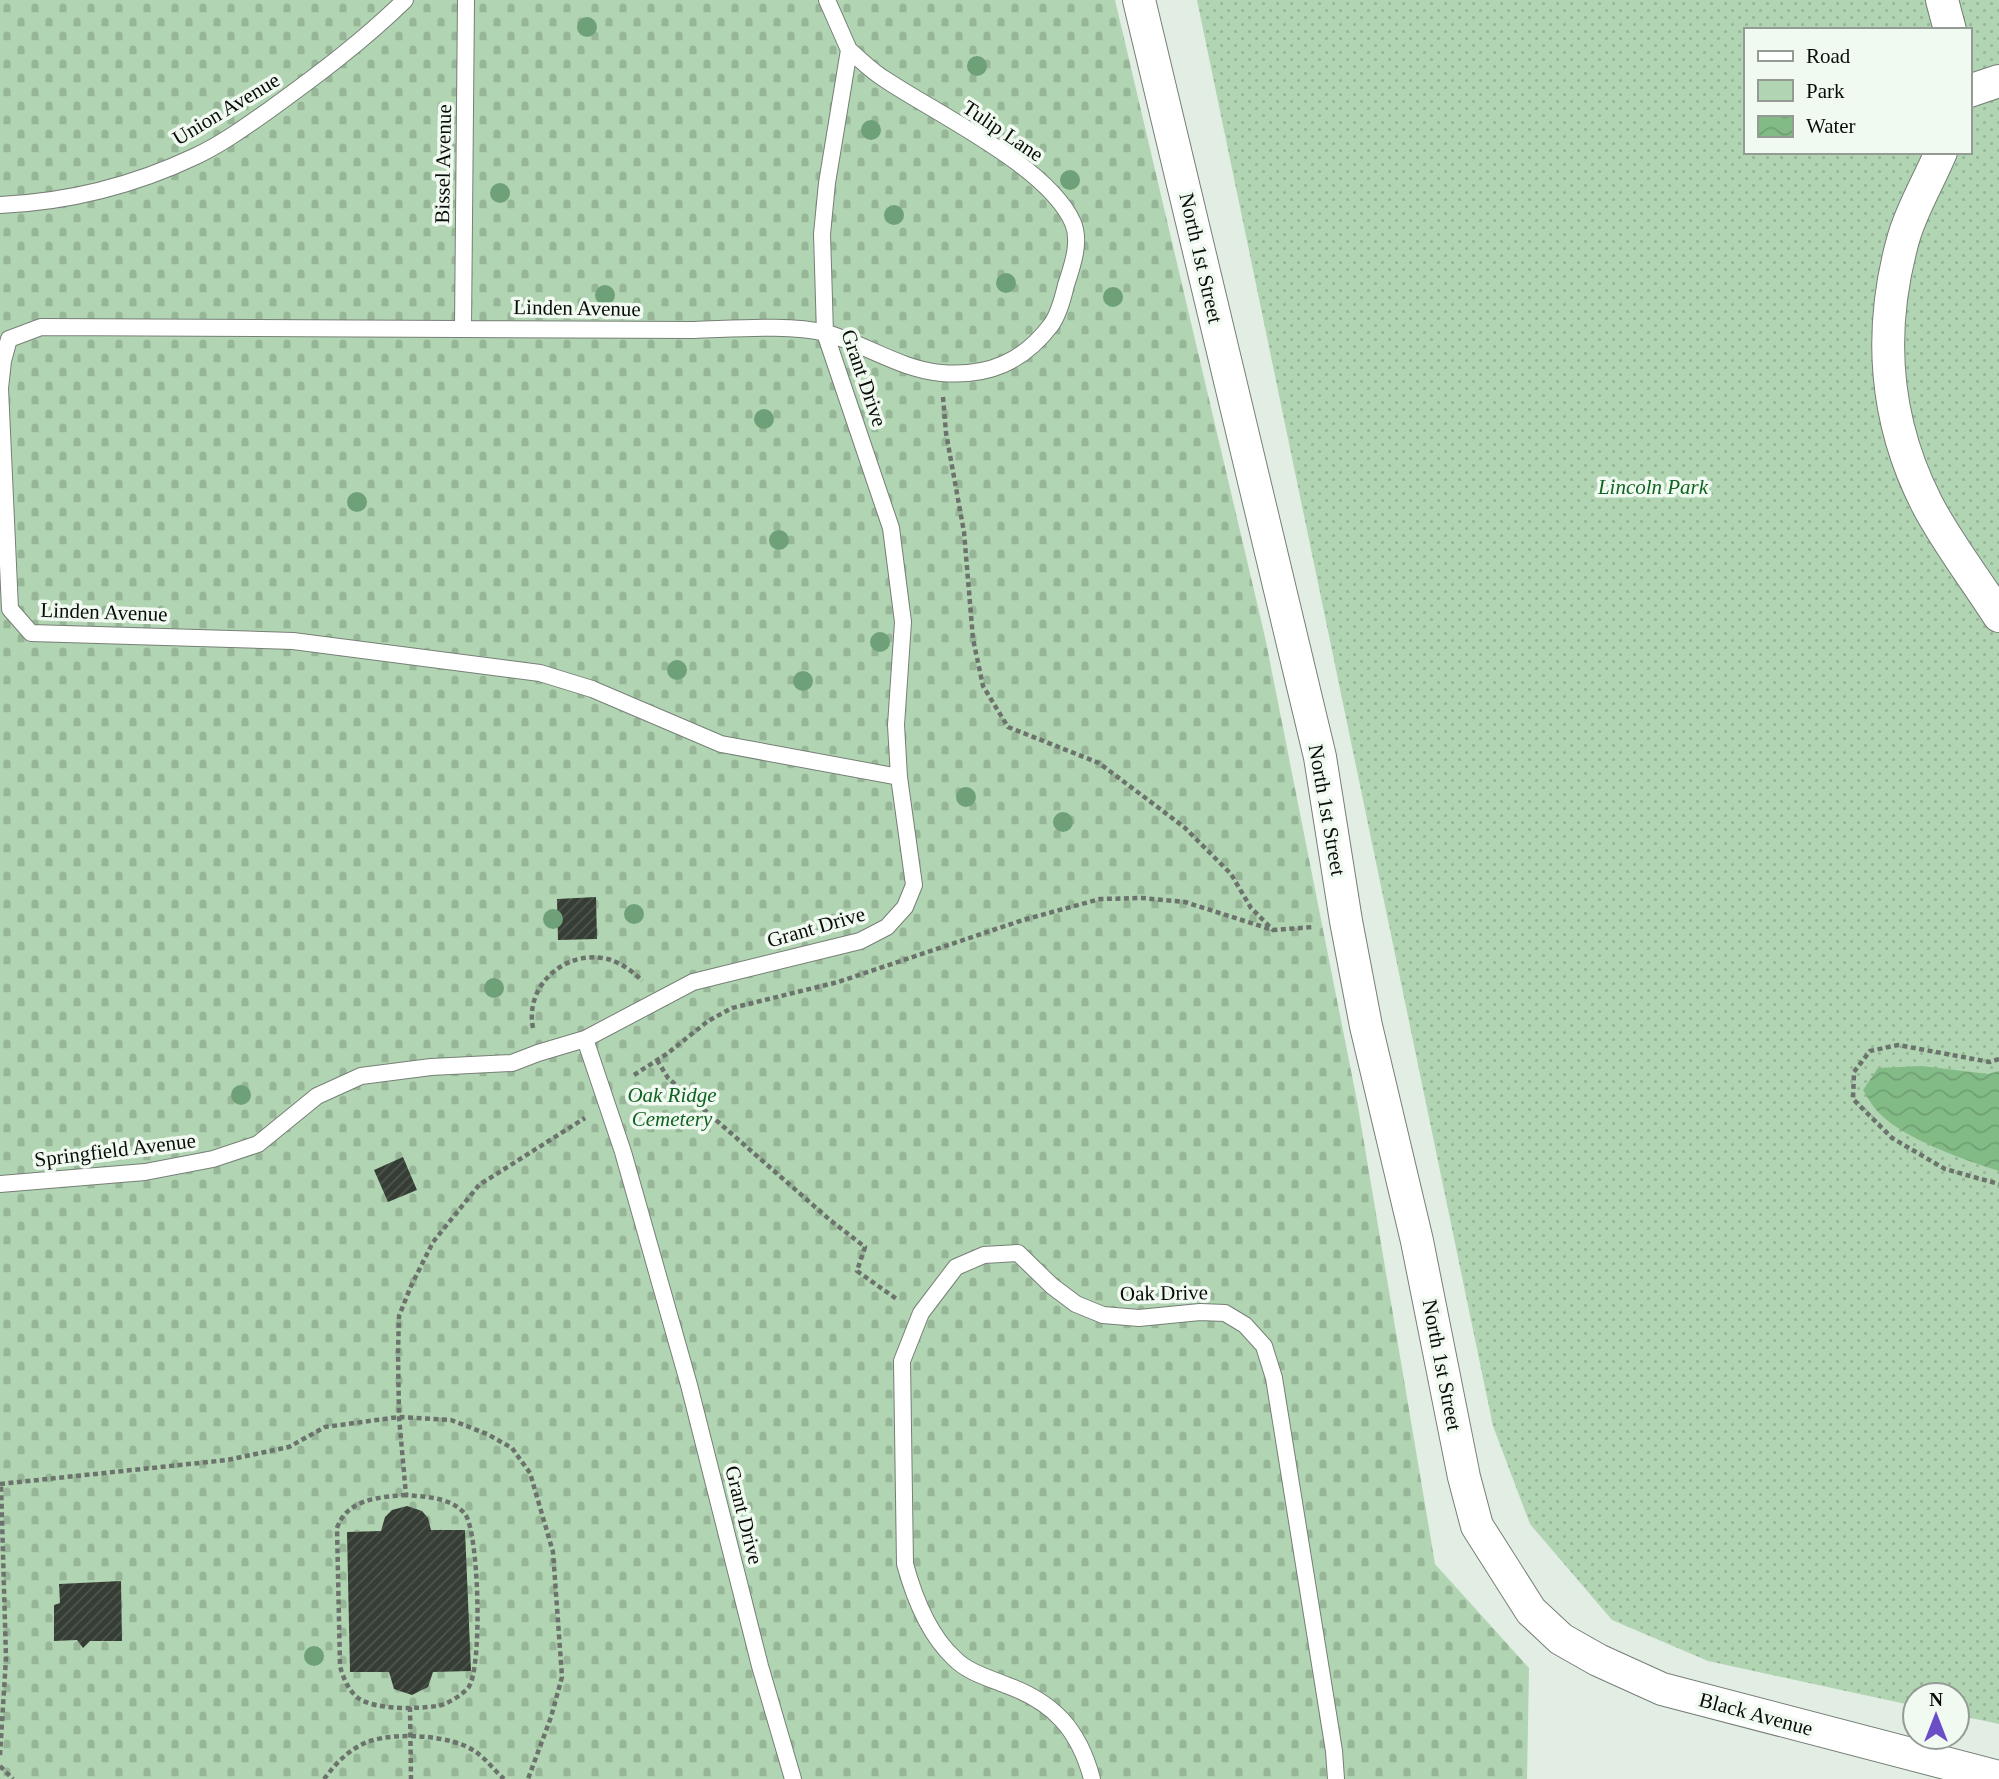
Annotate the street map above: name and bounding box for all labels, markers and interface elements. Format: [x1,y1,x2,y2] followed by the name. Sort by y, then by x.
[1744,28,1971,154] legend
[1806,44,1851,68] text: Road
[168,68,284,150] street label: Union Avenue
[1806,79,1845,103] text: Park
[958,95,1048,167] street label: Tulip Lane
[430,104,456,224] street label: Bissel Avenue
[1806,114,1856,138] text: Water
[1174,191,1228,326] street label: North 1st Street
[513,295,641,321] street label: Linden Avenue
[836,326,892,430] street label: Grant Drive
[1597,475,1709,499] park label: Lincoln Park
[40,598,168,626] street label: Linden Avenue
[1304,742,1350,878] street label: North 1st Street
[764,902,868,952] street label: Grant Drive
[627,1083,717,1131] park label: Oak Ridge Cemetery
[33,1128,197,1172] street label: Springfield Avenue
[1120,1280,1208,1306] street label: Oak Drive
[1418,1297,1466,1433] street label: North 1st Street
[720,1463,768,1567] street label: Grant Drive
[1901,1681,1971,1751] north arrow
[1696,1687,1816,1741] street label: Black Avenue
[1929,1689,1943,1710] text: N

